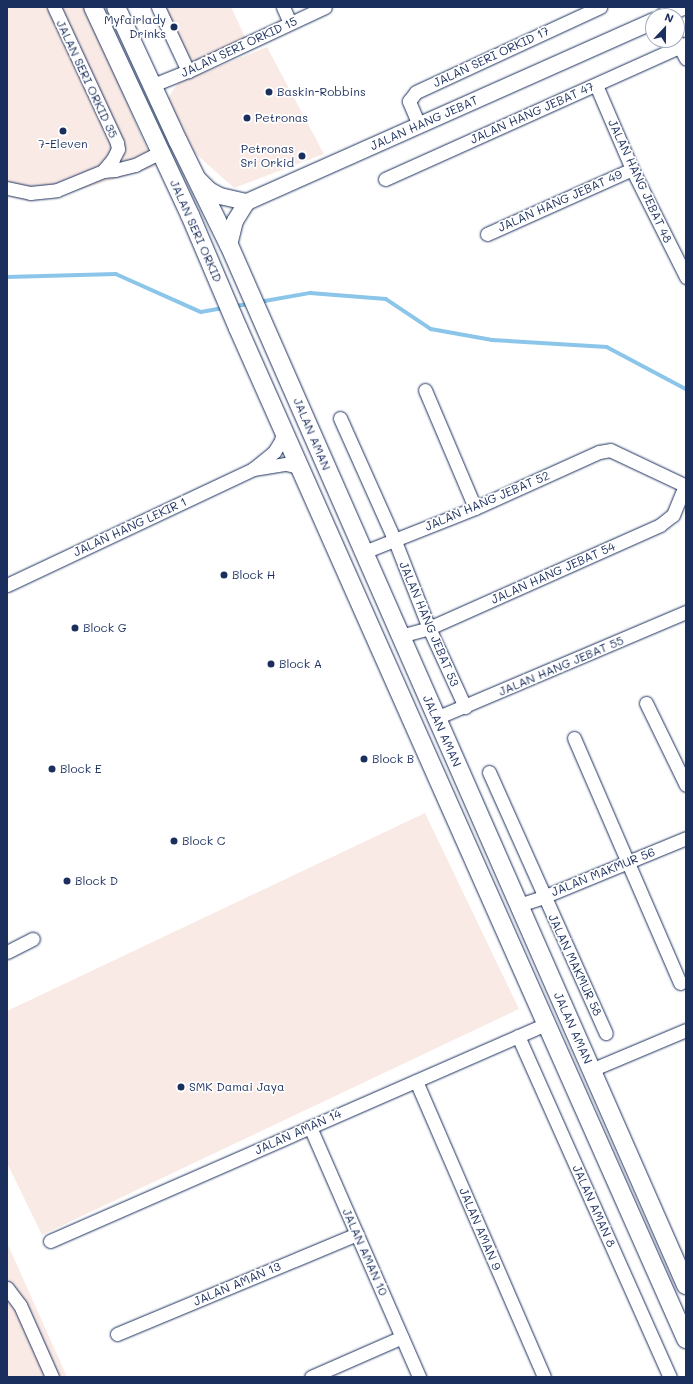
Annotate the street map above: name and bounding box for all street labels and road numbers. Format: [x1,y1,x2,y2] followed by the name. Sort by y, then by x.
[178,14,300,80] street label: JALAN SERI ORKID 15
[53,18,121,140] street label: JALAN SERI ORKID 35
[431,24,551,90] street label: JALAN SERI ORKID 17
[468,79,596,147] street label: JALAN HANG JEBAT 47
[368,93,480,153] street label: JALAN HANG JEBAT
[605,117,675,245] street label: JALAN HANG JEBAT 48
[496,167,624,235] street label: JALAN HANG JEBAT 49
[167,178,225,284] street label: JALAN SERI ORKID
[290,396,334,472] street label: JALAN AMAN
[422,468,552,534] street label: JALAN HANG JEBAT 52
[71,494,189,560] street label: JALAN HANG LEKIR 1
[489,539,617,607] street label: JALAN HANG JEBAT 54
[396,559,462,689] street label: JALAN HANG JEBAT 53
[496,633,626,699] street label: JALAN HANG JEBAT 55
[420,693,464,769] street label: JALAN AMAN
[549,845,657,899] street label: JALAN MAKMUR 56
[545,912,605,1018] street label: JALAN MAKMUR 58
[551,990,595,1066] street label: JALAN AMAN
[252,1106,344,1158] street label: JALAN AMAN 14
[569,1163,619,1249] street label: JALAN AMAN 8
[456,1186,504,1272] street label: JALAN AMAN 9
[339,1206,391,1298] street label: JALAN AMAN 10
[191,1259,283,1309] street label: JALAN AMAN 13

